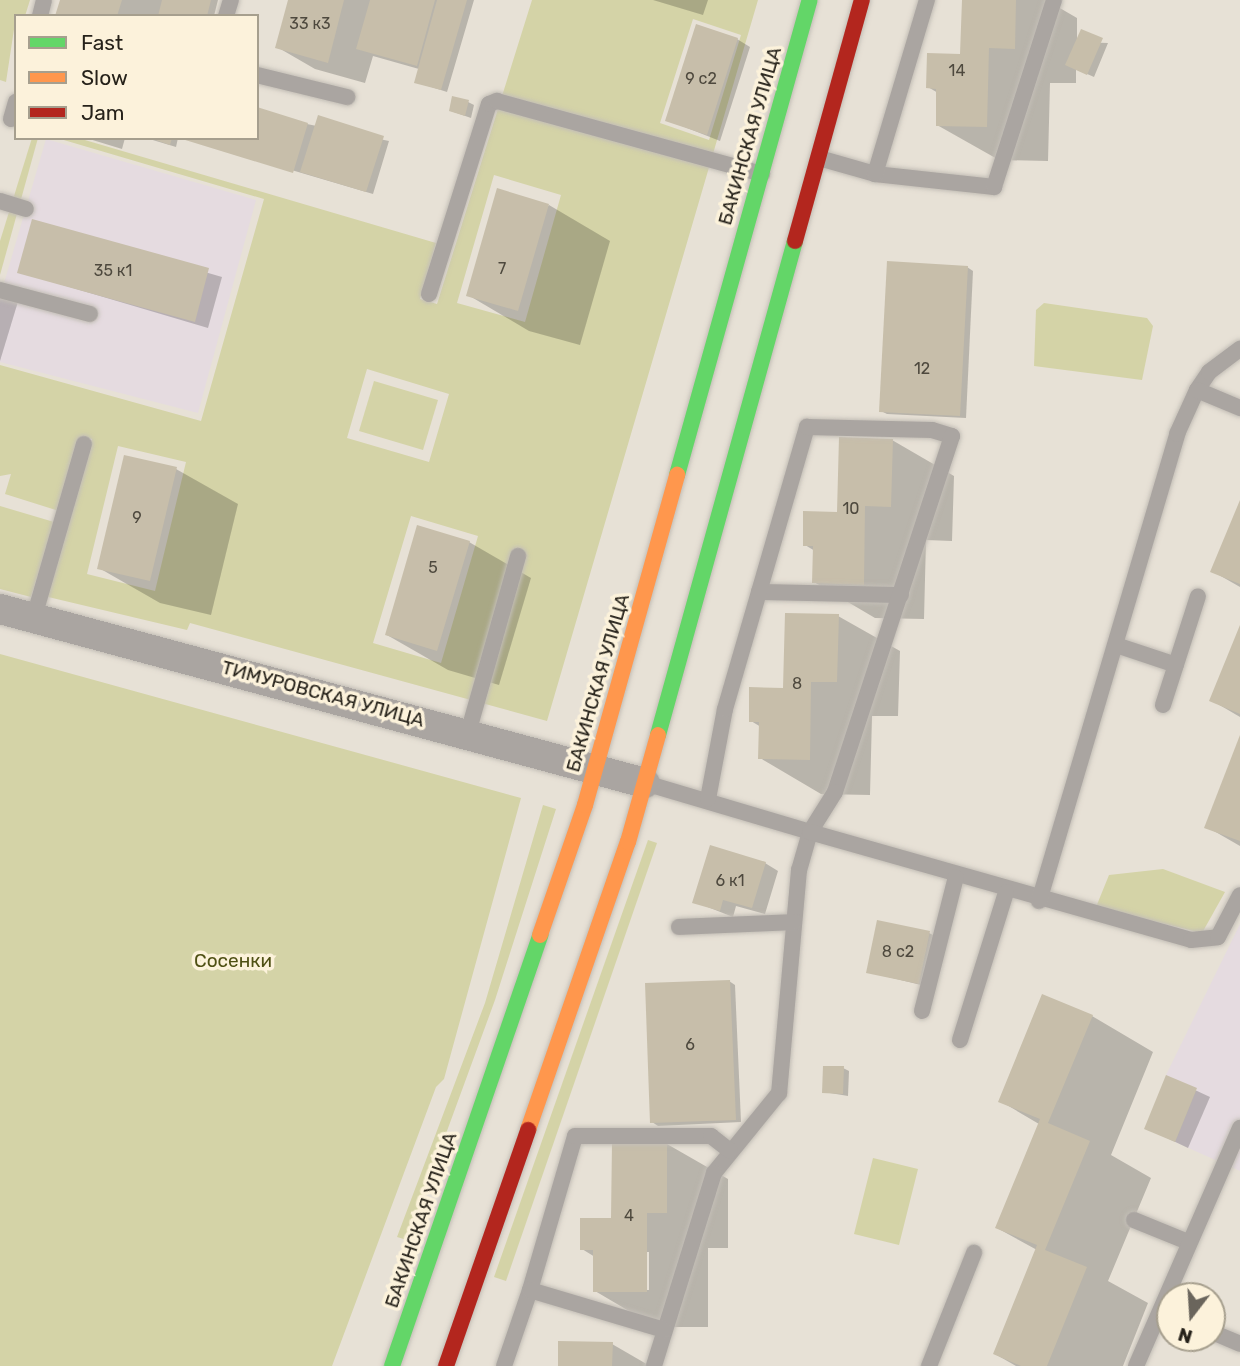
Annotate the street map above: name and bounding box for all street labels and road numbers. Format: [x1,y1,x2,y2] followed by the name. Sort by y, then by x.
[714,44,786,228] street label: БАКИНСКАЯ УЛИЦА
[562,591,634,775] street label: БАКИНСКАЯ УЛИЦА
[219,656,427,732] street label: ТИМУРОВСКАЯ УЛИЦА
[380,1129,462,1311] street label: БАКИНСКАЯ УЛИЦА

